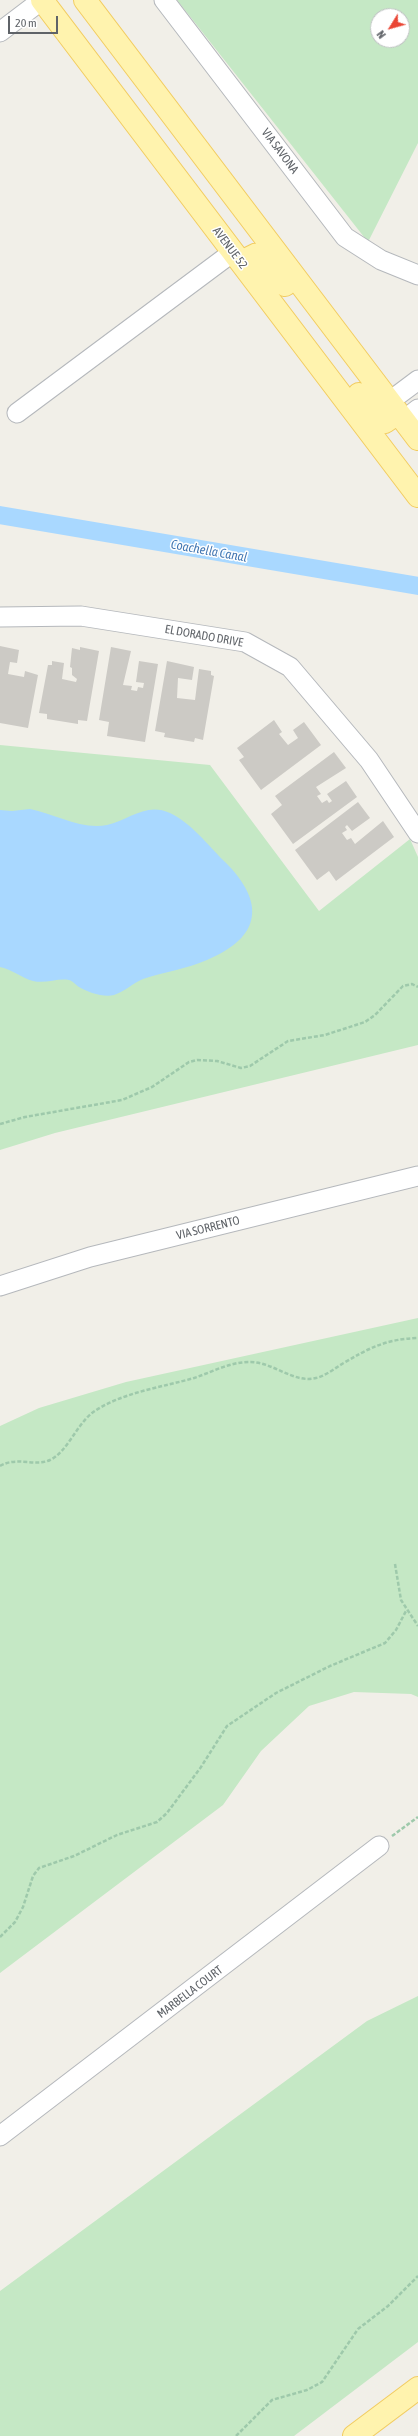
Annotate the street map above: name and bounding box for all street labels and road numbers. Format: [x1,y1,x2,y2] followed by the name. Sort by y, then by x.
[258,126,302,176] street label: VIA SAVONA
[210,224,250,272] street label: AVENUE 52
[164,622,244,650] street label: EL DORADO DRIVE
[175,1213,241,1243] street label: VIA SORRENTO
[155,1963,225,2021] street label: MARBELLA COURT

